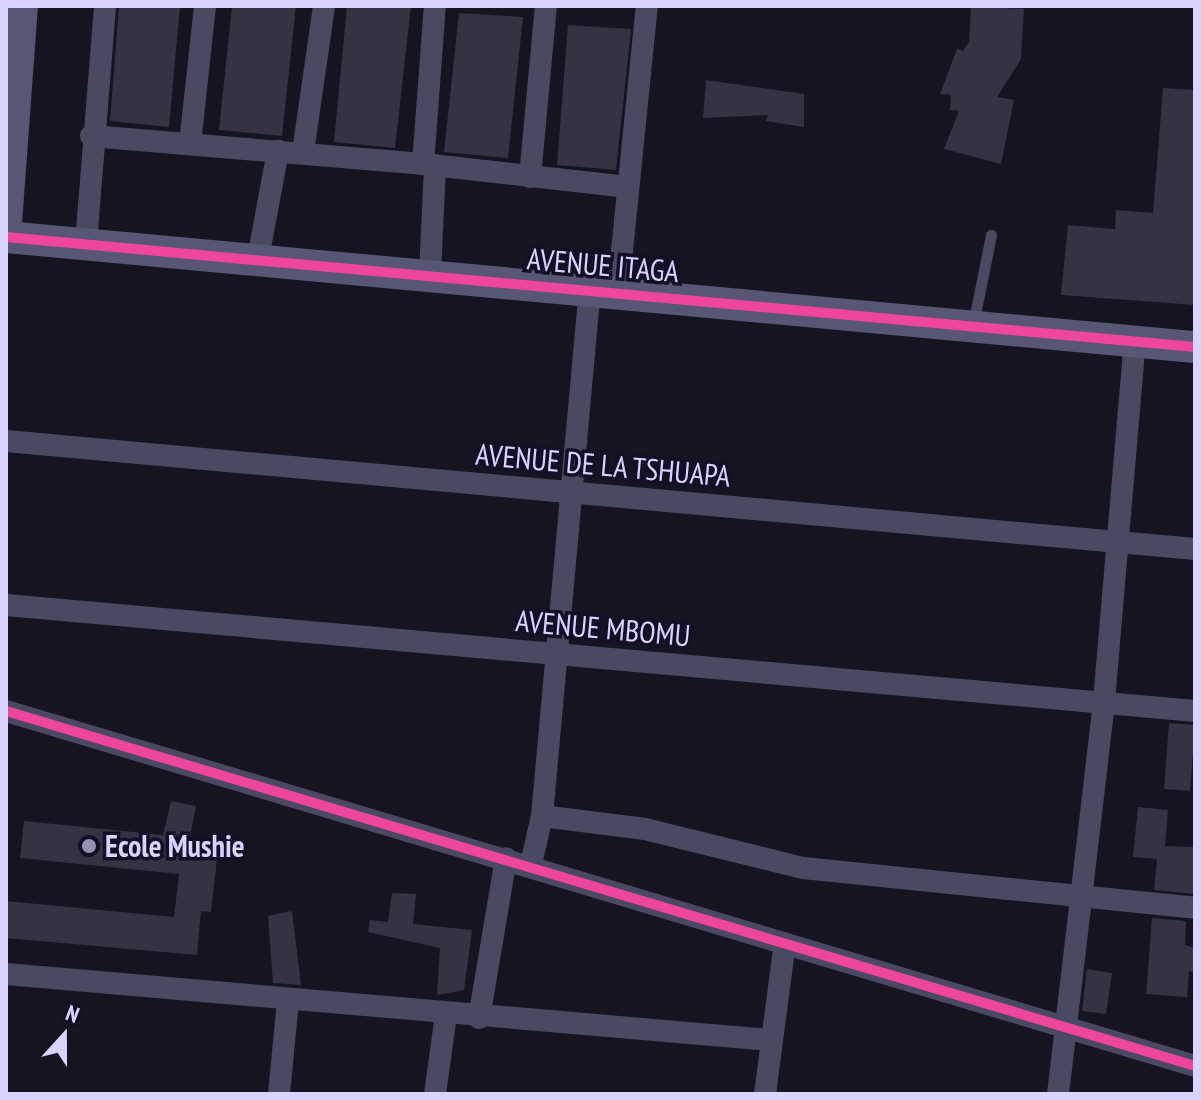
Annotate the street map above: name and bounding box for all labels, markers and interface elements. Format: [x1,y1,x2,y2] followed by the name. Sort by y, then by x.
[526,240,680,290] street label: AVENUE ITAGA
[473,436,733,494] street label: AVENUE DE LA TSHUAPA
[514,602,692,654] street label: AVENUE MBOMU
[105,828,244,864] place label: Ecole Mushie
[80,837,98,855] marker: Ecole Mushie
[24,996,104,1076] north arrow
[62,998,83,1029] text: N

